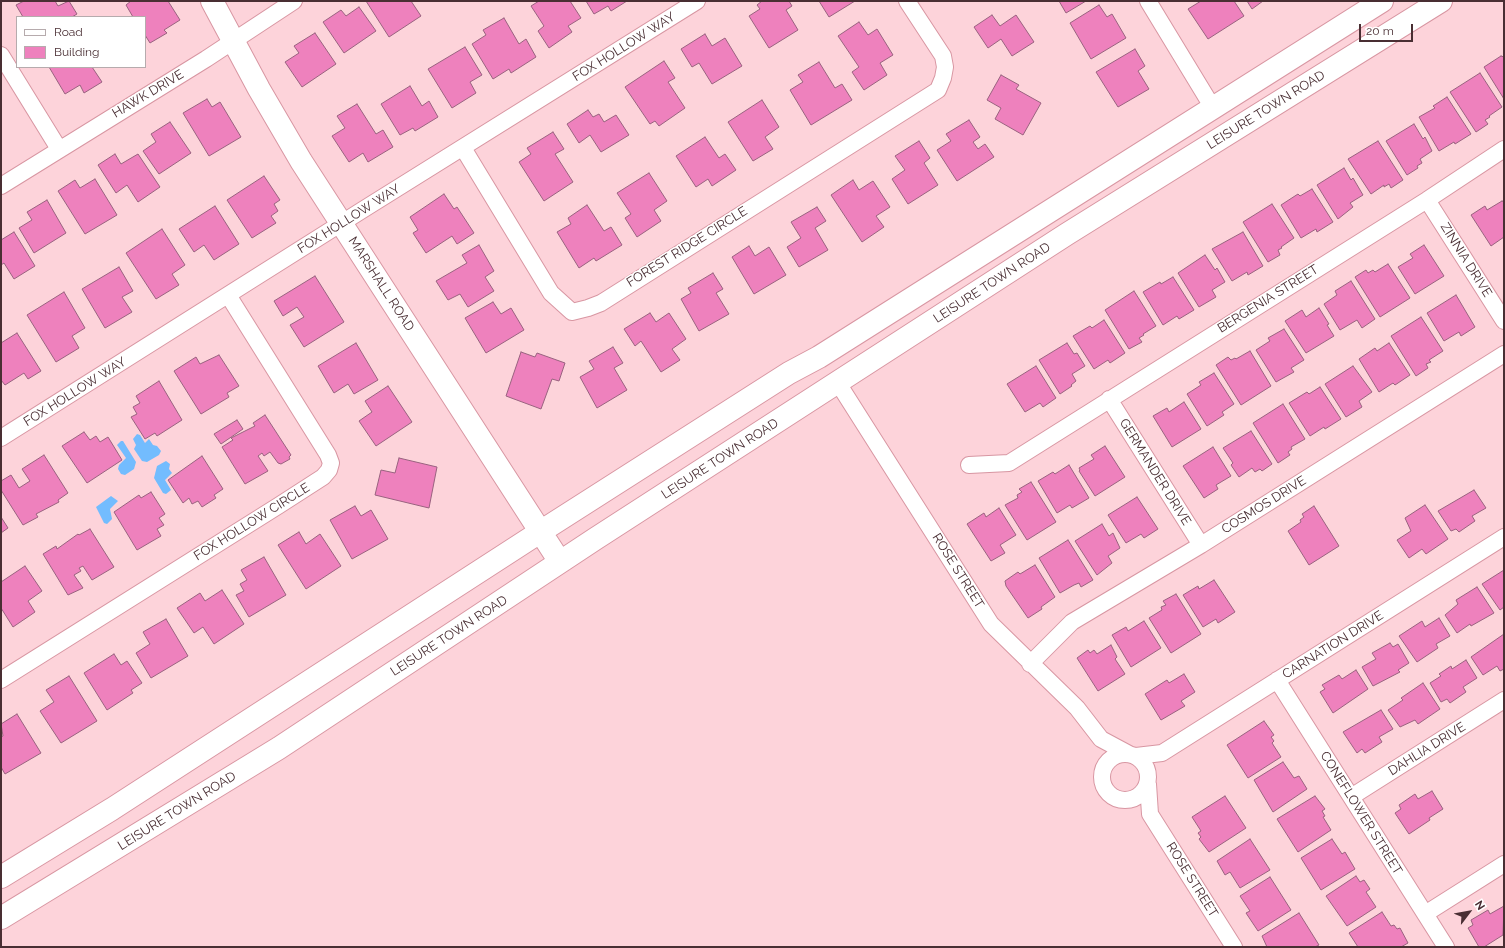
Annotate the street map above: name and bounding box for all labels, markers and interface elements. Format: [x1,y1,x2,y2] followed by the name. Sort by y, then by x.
[570,9,678,85] street label: FOX HOLLOW WAY
[16,16,146,68] legend
[1361,16,1415,42] scale bar
[1366,24,1394,38] text: 20 m
[54,25,83,39] text: Road
[54,45,100,59] text: Building
[109,67,187,121] street label: HAWK DRIVE
[1204,67,1328,153] street label: LEISURE TOWN ROAD
[295,181,403,257] street label: FOX HOLLOW WAY
[624,203,750,291] street label: FOREST RIDGE CIRCLE
[1437,220,1495,300] street label: ZINNIA DRIVE
[345,234,417,334] street label: MARSHALL ROAD
[931,239,1053,327] street label: LEISURE TOWN ROAD
[1215,262,1321,336] street label: BERGENIA STREET
[21,354,129,430] street label: FOX HOLLOW WAY
[659,415,781,503] street label: LEISURE TOWN ROAD
[1116,416,1194,528] street label: GERMANDER DRIVE
[1219,473,1309,537] street label: COSMOS DRIVE
[191,480,313,564] street label: FOX HOLLOW CIRCLE
[929,531,987,611] street label: ROSE STREET
[388,592,510,680] street label: LEISURE TOWN ROAD
[1280,608,1386,682] street label: CARNATION DRIVE
[1386,719,1468,779] street label: DAHLIA DRIVE
[1317,749,1405,877] street label: CONEFLOWER STREET
[115,768,239,854] street label: LEISURE TOWN ROAD
[1163,840,1221,920] street label: ROSE STREET
[1449,892,1489,932] north arrow
[1472,898,1487,912] text: N

